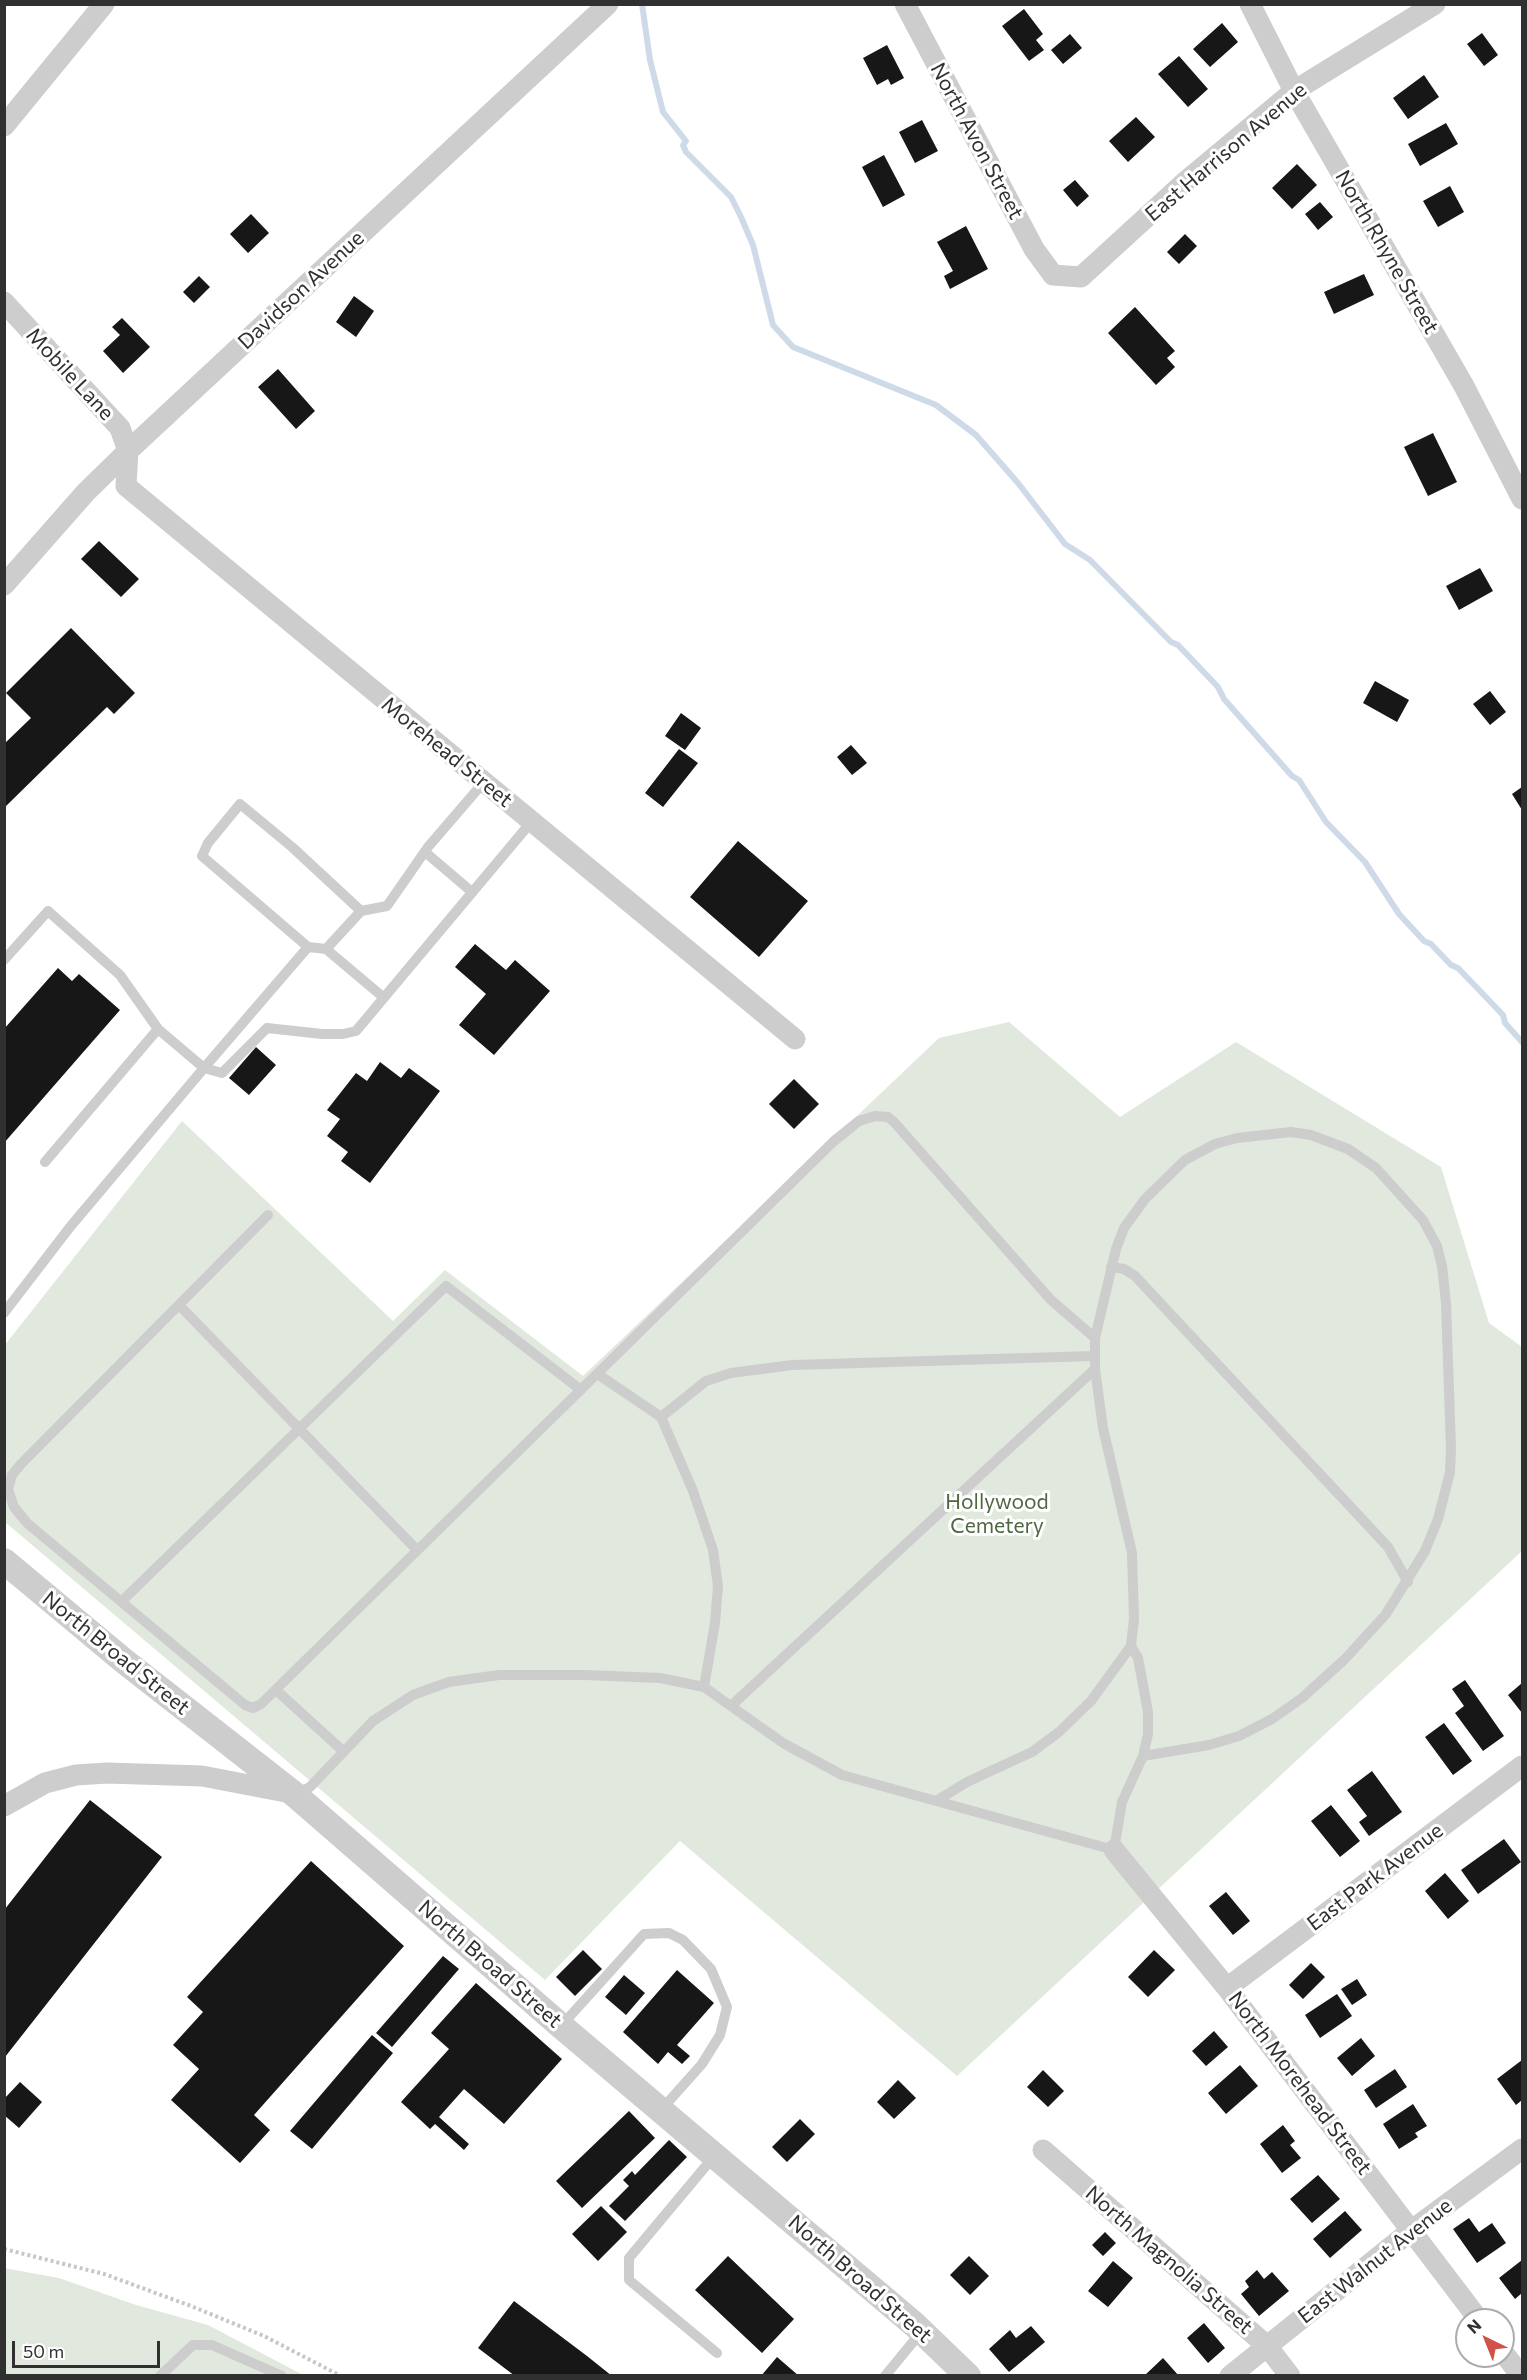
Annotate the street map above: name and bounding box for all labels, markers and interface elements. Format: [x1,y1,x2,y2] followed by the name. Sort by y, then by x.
[925,58,1029,224] street label: North Avon Street
[1140,77,1312,227] street label: East Harrison Avenue
[1330,166,1444,338] street label: North Rhyne Street
[233,225,369,355] street label: Davidson Avenue
[21,323,119,425] street label: Mobile Lane
[376,691,518,813] street label: Morehead Street
[945,1489,1049,1539] park label: Hollywood Cemetery
[37,1586,195,1720] street label: North Broad Street
[1302,1818,1448,1936] street label: East Park Avenue
[413,1895,567,2033] street label: North Broad Street
[1223,1986,1377,2180] street label: North Morehead Street
[1080,2180,1258,2340] street label: North Magnolia Street
[1293,2193,1457,2329] street label: East Walnut Avenue
[783,2210,937,2348] street label: North Broad Street
[1455,2308,1515,2368] north arrow
[1463,2315,1485,2337] text: N
[15,2329,164,2367] scale bar
[23,2340,64,2362] text: 50 m

